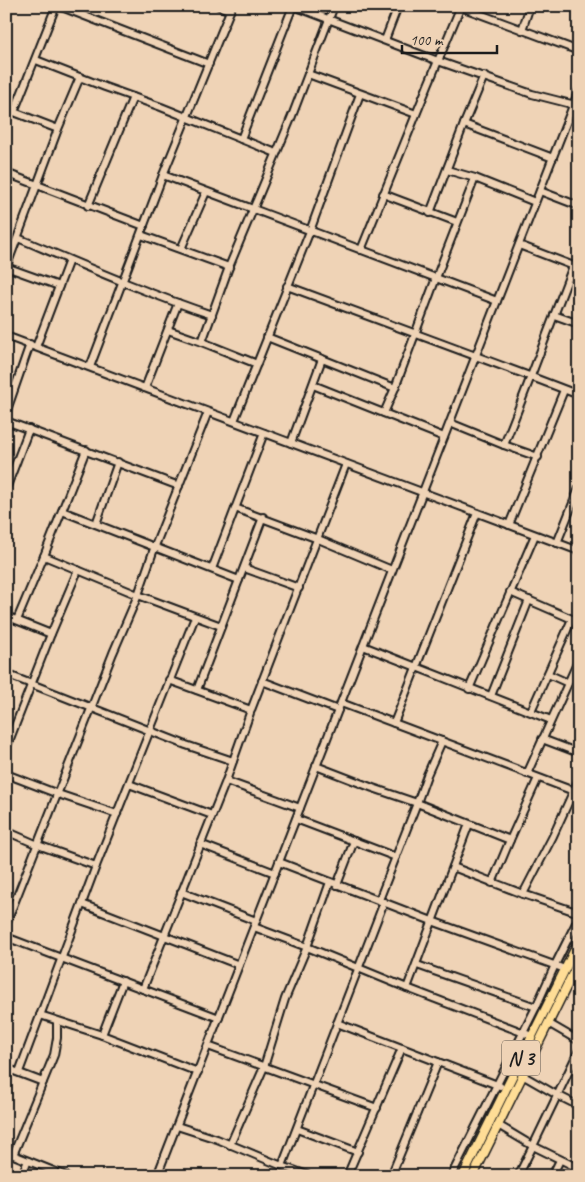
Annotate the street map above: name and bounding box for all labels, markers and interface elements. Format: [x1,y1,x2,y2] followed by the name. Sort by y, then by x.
[402,22,498,54] scale bar
[410,31,444,50] text: 100 m
[502,1040,540,1076] road number: N 3

